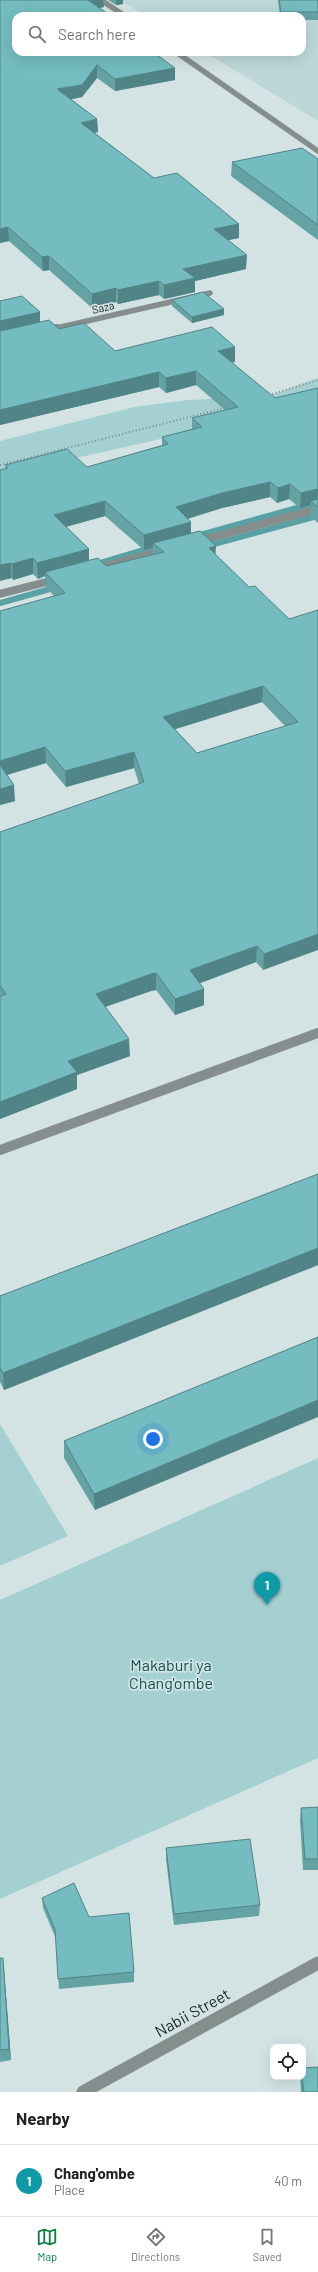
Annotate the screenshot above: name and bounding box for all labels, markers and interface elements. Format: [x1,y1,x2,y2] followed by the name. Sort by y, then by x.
[12,12,306,56] search box
[26,23,48,45] icon: search
[58,25,136,43] text: Search here
[91,298,115,316] street label: Saza
[143,1429,163,1449] your location
[254,1572,280,1605] pin: 1
[129,1655,213,1692] park label: Makaburi ya Chang'ombe
[151,1984,233,2040] street label: Nabii Street
[270,2044,306,2080] map controls
[270,2044,306,2080] button: locate
[16,2108,70,2128] text: Nearby
[54,2164,135,2182] text: Chang'ombe
[27,2173,31,2189] text: 1
[274,2173,302,2189] text: 40 m
[54,2182,85,2198] text: Place
[36,2226,58,2263] tab: Map
[131,2226,180,2263] tab: Directions
[253,2226,282,2263] tab: Saved

